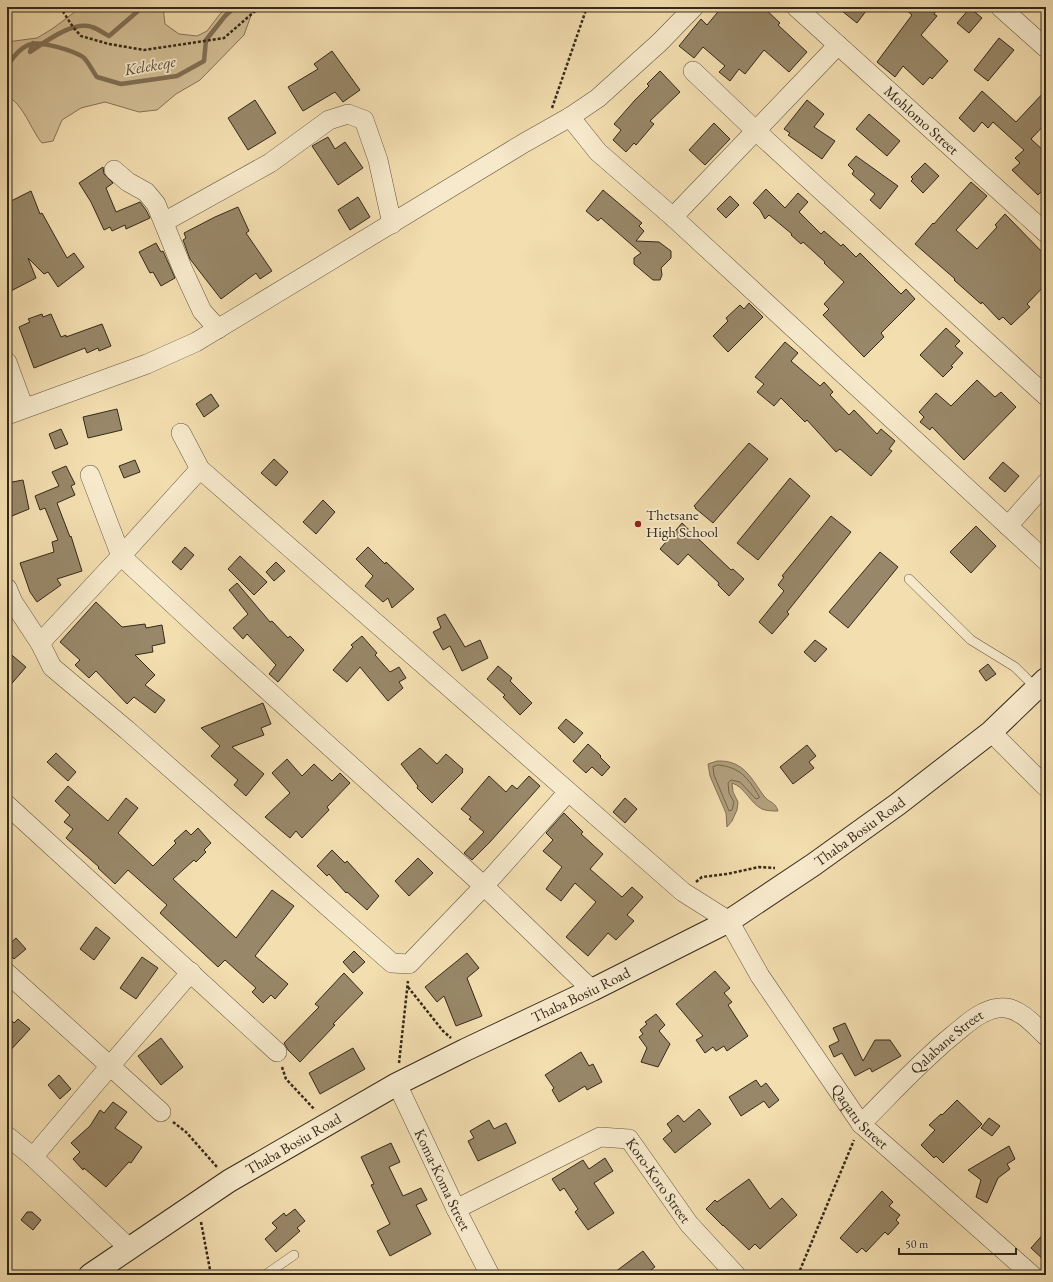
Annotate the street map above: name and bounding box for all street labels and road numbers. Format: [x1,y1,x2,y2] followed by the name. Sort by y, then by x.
[880,81,963,159] street label: Mohlomo Street
[810,792,909,870] street label: Thaba Bosiu Road
[528,962,633,1026] street label: Thaba Bosiu Road
[906,1005,986,1078] street label: Qalabane Street
[827,1080,893,1153] street label: Qaqatu Street
[242,1108,345,1179] street label: Thaba Bosiu Road
[410,1125,476,1234] street label: Koma-Koma Street
[622,1134,696,1227] street label: Koro-Koro Street

